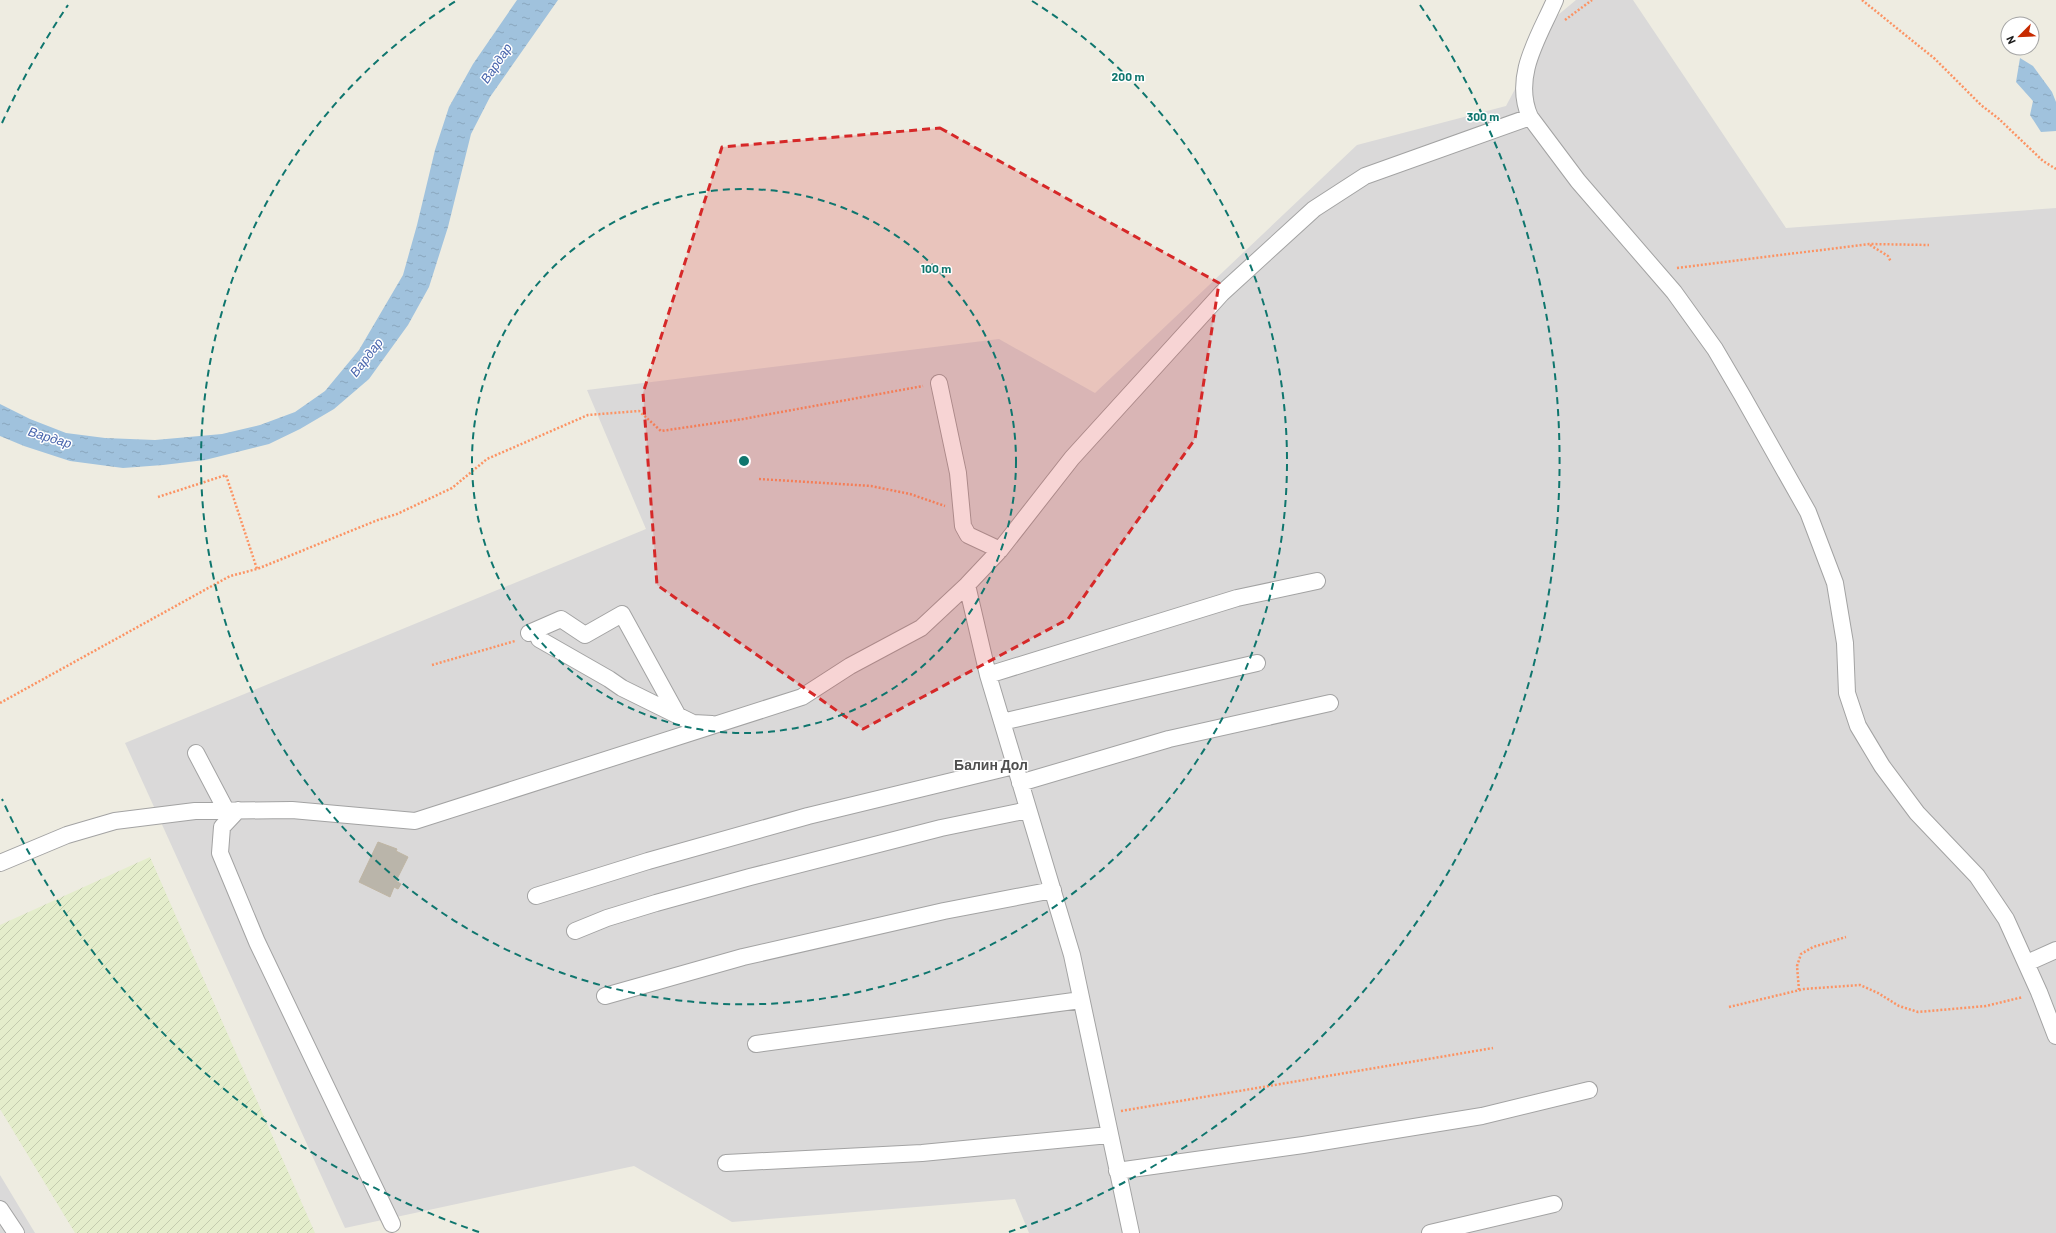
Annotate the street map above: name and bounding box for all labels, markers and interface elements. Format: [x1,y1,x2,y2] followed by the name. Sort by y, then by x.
[2000,16,2040,56] north arrow
[2003,34,2018,46] text: N
[477,40,515,86] water label: Вардар
[1112,69,1144,83] text: 200 m
[1467,109,1499,123] text: 300 m
[921,261,951,275] text: 100 m
[346,334,386,380] water label: Вардар
[26,423,74,451] water label: Вардар
[737,454,751,468] centre of rings
[954,756,1028,773] district label: Балин Дол

